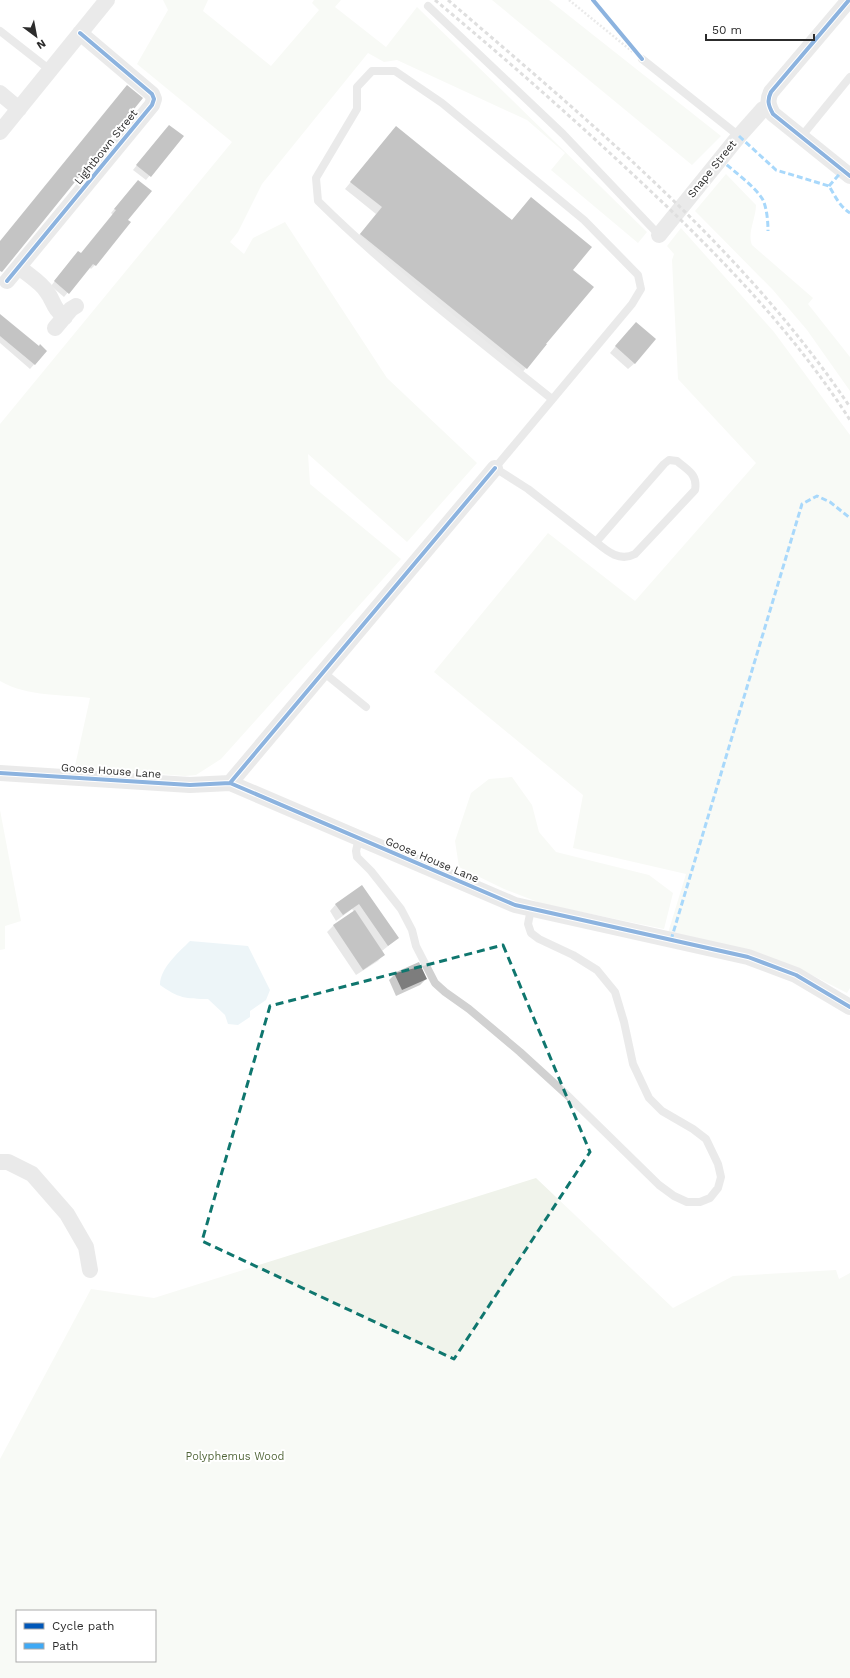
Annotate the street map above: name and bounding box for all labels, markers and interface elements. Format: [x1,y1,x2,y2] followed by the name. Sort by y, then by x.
[16,16,56,56] north arrow
[706,16,814,42] scale bar
[712,23,742,37] text: 50 m
[34,36,48,52] text: N
[72,107,141,187] street label: Lightbown Street
[685,137,739,200] street label: Snape Street
[61,761,161,781] street label: Goose House Lane
[383,834,481,886] street label: Goose House Lane
[186,1450,284,1463] park label: Polyphemus Wood
[16,1610,156,1662] legend
[52,1619,114,1633] text: Cycle path
[52,1639,78,1653] text: Path

